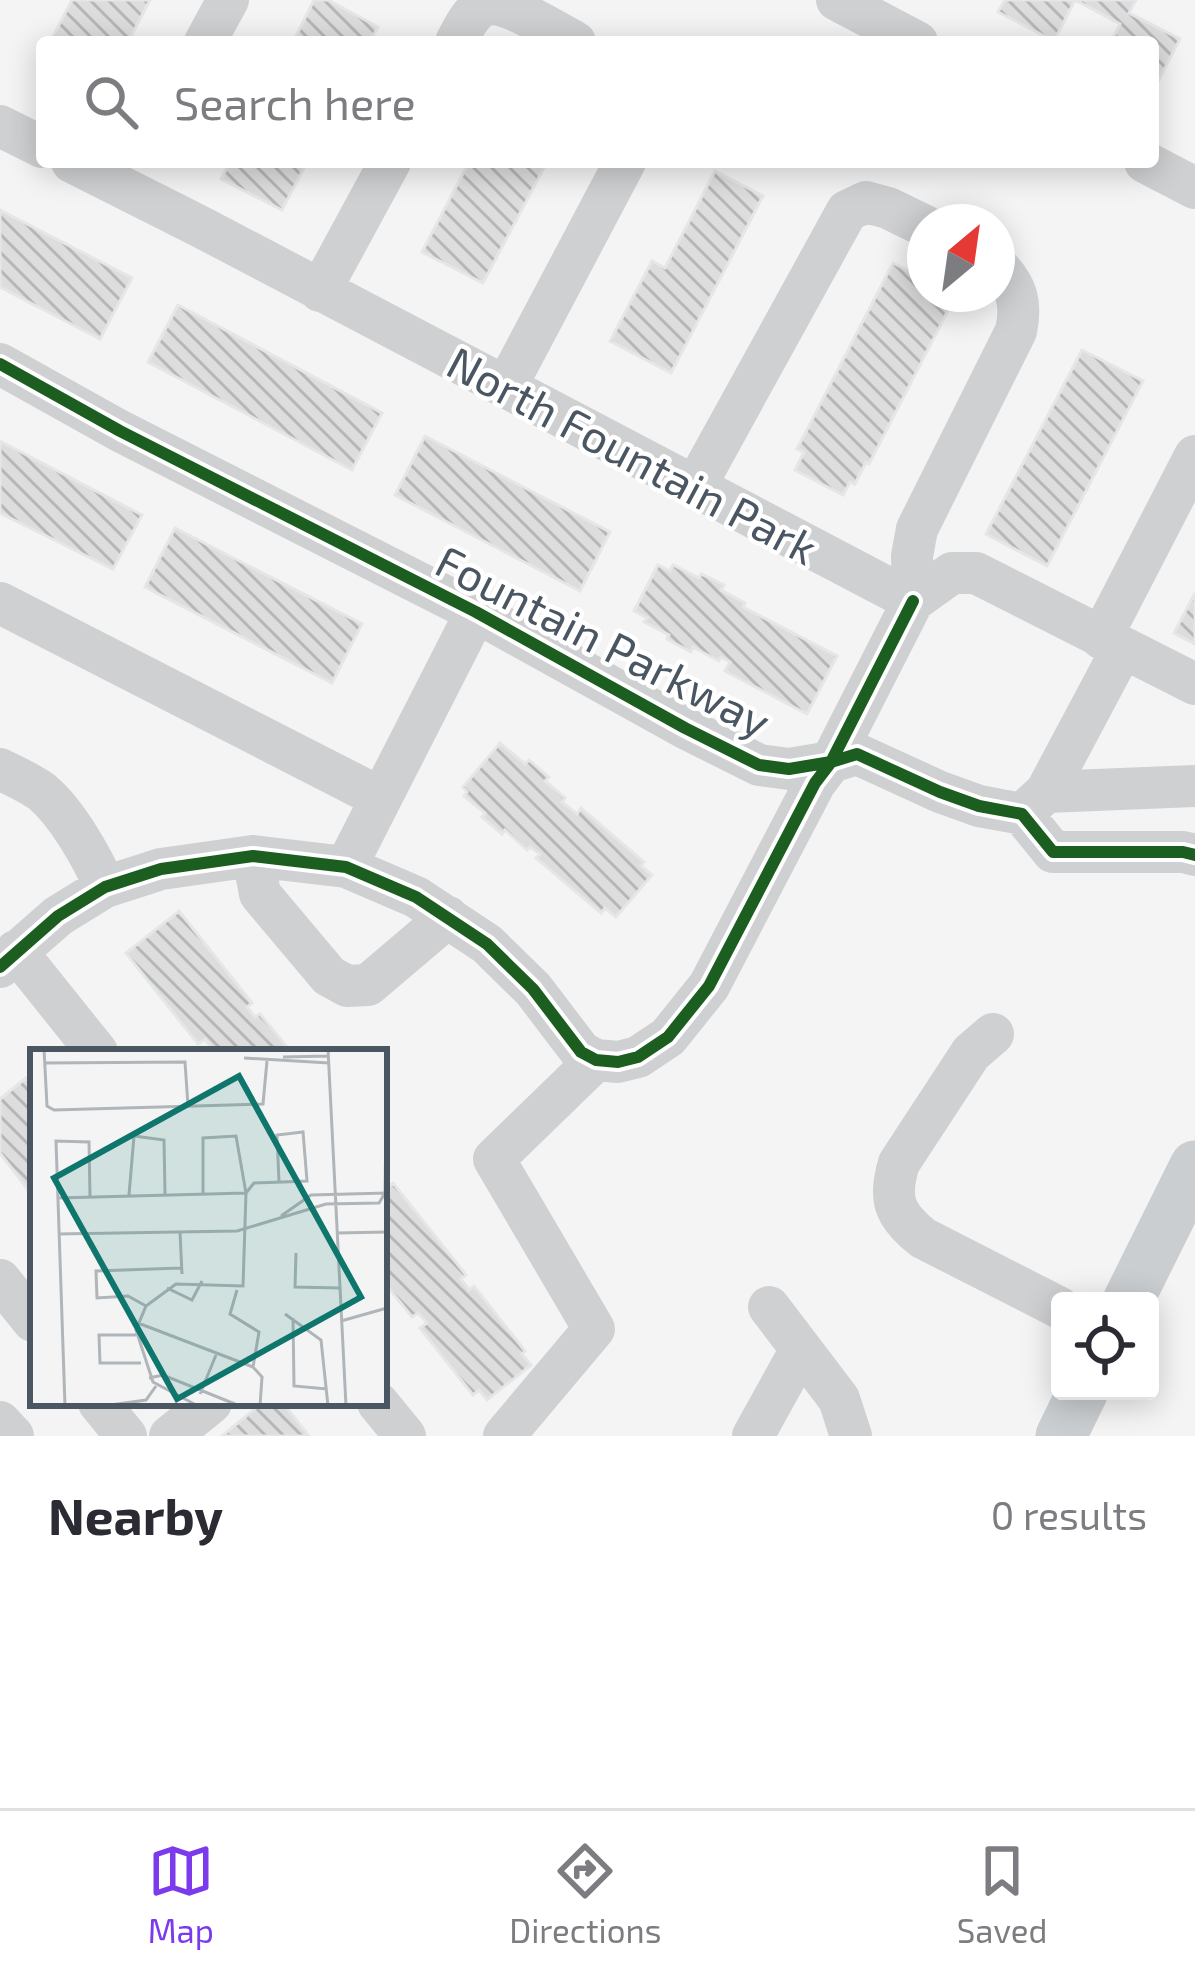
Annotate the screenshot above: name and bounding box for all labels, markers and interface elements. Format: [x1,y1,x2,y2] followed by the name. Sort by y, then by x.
[36,36,1159,168] search box
[78,69,144,135] icon: search
[174,75,416,129] text: Search here
[907,204,1015,312] north arrow
[439,334,827,574] street label: North Fountain Park
[428,533,780,747] street label: Fountain Parkway
[30,1049,387,1406] inset map
[1051,1292,1159,1400] map controls
[1051,1292,1159,1400] button: locate
[48,1484,223,1545] text: Nearby
[991,1491,1147,1538] text: 0 results
[148,1838,214,1950] tab: Map
[509,1838,661,1950] tab: Directions
[957,1838,1047,1950] tab: Saved

